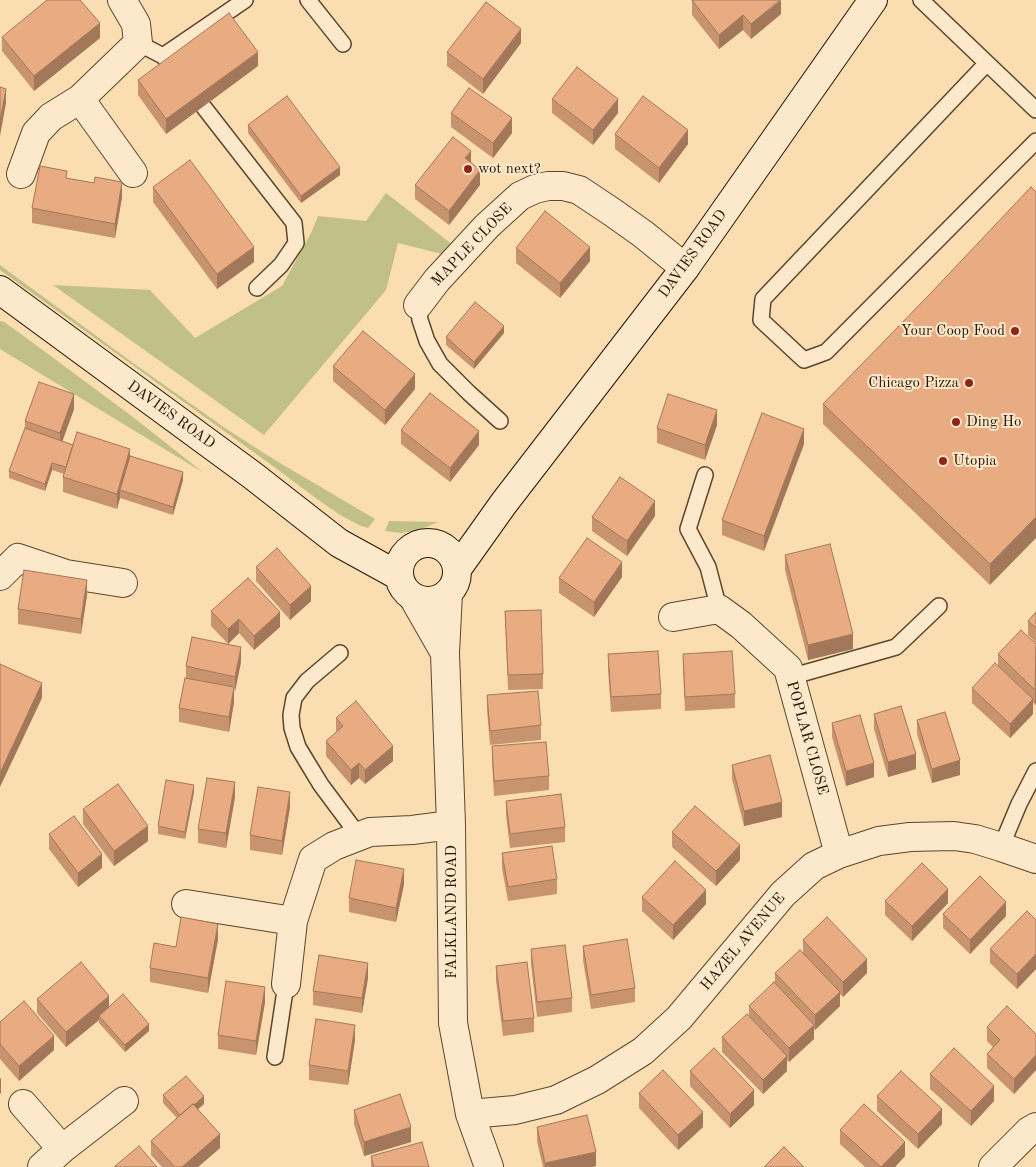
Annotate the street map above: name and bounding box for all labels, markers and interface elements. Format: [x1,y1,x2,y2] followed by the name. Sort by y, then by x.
[478,160,541,178] place label: wot next?
[462,163,474,175] marker: wot next?
[428,200,516,290] street label: MAPLE CLOSE
[655,206,731,302] street label: DAVIES ROAD
[901,322,1005,340] place label: Your Coop Food
[1009,325,1021,337] marker: Your Coop Food
[868,374,959,392] place label: Chicago Pizza
[123,377,219,453] street label: DAVIES ROAD
[963,377,975,389] marker: Chicago Pizza
[966,413,1021,431] place label: Ding Ho
[950,416,962,428] marker: Ding Ho
[953,452,997,470] place label: Utopia
[937,455,949,467] marker: Utopia
[782,679,832,797] street label: POPLAR CLOSE
[443,845,461,979] street label: FALKLAND ROAD
[697,889,789,995] street label: HAZEL AVENUE

